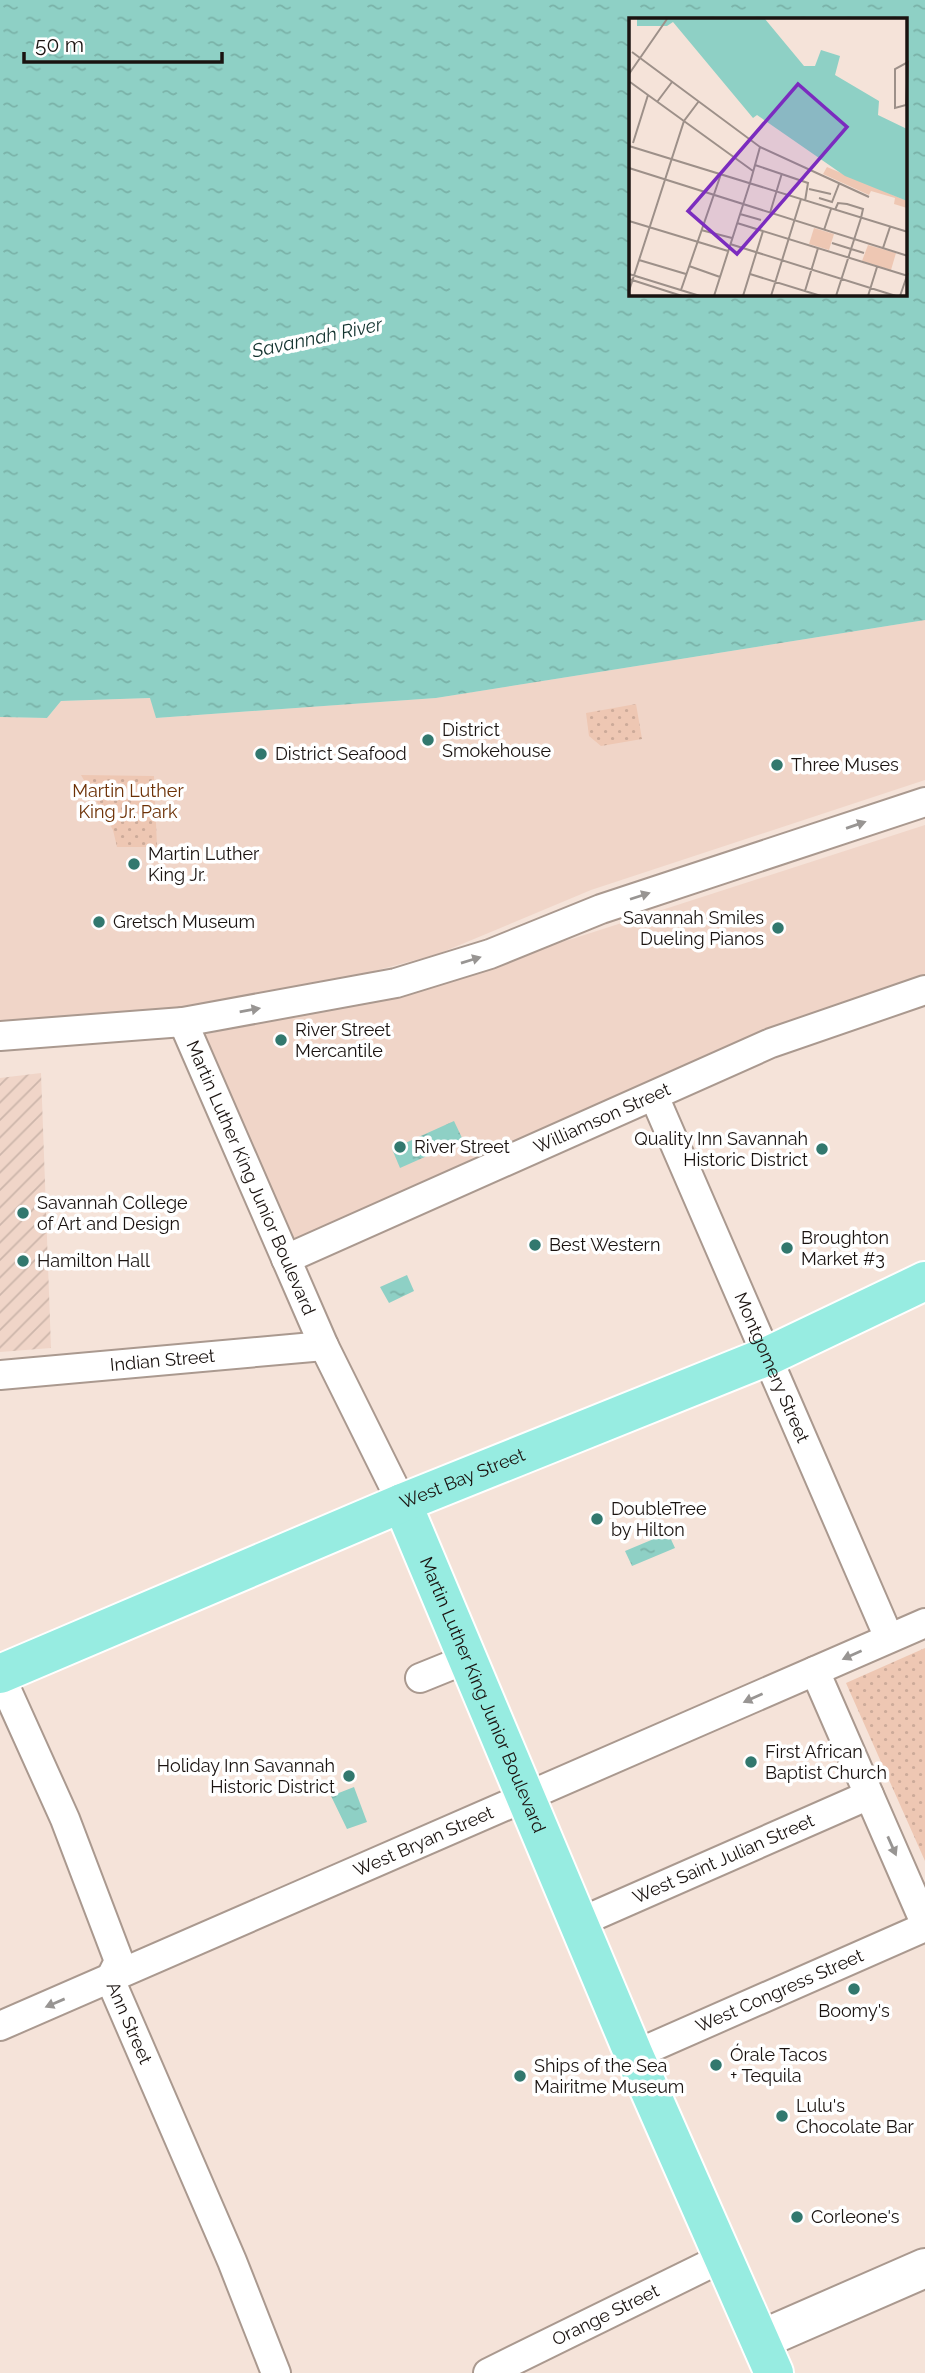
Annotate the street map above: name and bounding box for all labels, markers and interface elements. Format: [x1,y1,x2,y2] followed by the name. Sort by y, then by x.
[629,18,908,296] inset map
[24,21,222,65] scale bar
[35,32,84,57] text: 50 m
[249,312,386,362] water label: Savannah River
[442,719,551,761] place label: District Smokehouse
[420,732,436,748] marker: District Smokehouse
[275,743,407,764] place label: District Seafood
[253,746,269,762] marker: District Seafood
[791,754,899,775] place label: Three Muses
[769,757,785,773] marker: Three Muses
[72,780,184,822] park label: Martin Luther King Jr. Park
[846,819,867,830] one-way arrow
[148,843,260,885] place label: Martin Luther King Jr.
[126,856,142,872] marker: Martin Luther King Jr.
[630,890,651,900] one-way arrow
[623,907,764,949] place label: Savannah Smiles Dueling Pianos
[113,911,255,932] place label: Gretsch Museum
[91,914,107,930] marker: Gretsch Museum
[770,920,786,936] marker: Savannah Smiles Dueling Pianos
[461,954,482,965] one-way arrow
[239,1004,261,1015] one-way arrow
[295,1019,391,1061] place label: River Street Mercantile
[273,1032,289,1048] marker: River Street Mercantile
[182,1037,320,1318] street label: Martin Luther King Junior Boulevard
[530,1078,673,1157] street label: Williamson Street
[634,1128,808,1170] place label: Quality Inn Savannah Historic District
[414,1136,510,1157] place label: River Street
[392,1139,408,1155] marker: River Street
[814,1141,830,1157] marker: Quality Inn Savannah Historic District
[37,1192,188,1234] place label: Savannah College of Art and Design
[15,1205,31,1221] marker: Savannah College of Art and Design
[801,1227,889,1269] place label: Broughton Market #3
[549,1234,660,1255] place label: Best Western
[527,1237,543,1253] marker: Best Western
[779,1240,795,1256] marker: Broughton Market #3
[37,1250,150,1271] place label: Hamilton Hall
[15,1253,31,1269] marker: Hamilton Hall
[730,1289,814,1446] street label: Montgomery Street
[109,1345,216,1375] street label: Indian Street
[397,1444,528,1513] street label: West Bay Street
[611,1498,707,1540] place label: DoubleTree by Hilton
[589,1511,605,1527] marker: DoubleTree by Hilton
[416,1554,550,1836] street label: Martin Luther King Junior Boulevard
[842,1650,863,1661] one-way arrow
[742,1693,763,1704] one-way arrow
[765,1741,887,1783] place label: First African Baptist Church
[743,1754,759,1770] marker: First African Baptist Church
[157,1755,335,1797] place label: Holiday Inn Savannah Historic District
[341,1768,357,1784] marker: Holiday Inn Savannah Historic District
[350,1801,496,1881] street label: West Bryan Street
[630,1810,817,1908] street label: West Saint Julian Street
[886,1836,897,1857] one-way arrow
[692,1945,866,2037] street label: West Congress Street
[102,1978,157,2067] street label: Ann Street
[846,1981,862,1997] marker: Boomy's
[45,1997,65,2009] one-way arrow
[818,2000,890,2021] place label: Boomy's
[730,2043,827,2086] place label: Órale Tacos + Tequila
[534,2055,684,2097] place label: Ships of the Sea Mairitme Museum
[708,2057,724,2073] marker: Órale Tacos + Tequila
[512,2068,528,2084] marker: Ships of the Sea Mairitme Museum
[796,2095,915,2137] place label: Lulu's Chocolate Bar
[774,2108,790,2124] marker: Lulu's Chocolate Bar
[811,2206,900,2227] place label: Corleone's
[789,2209,805,2225] marker: Corleone's
[549,2280,662,2350] street label: Orange Street

